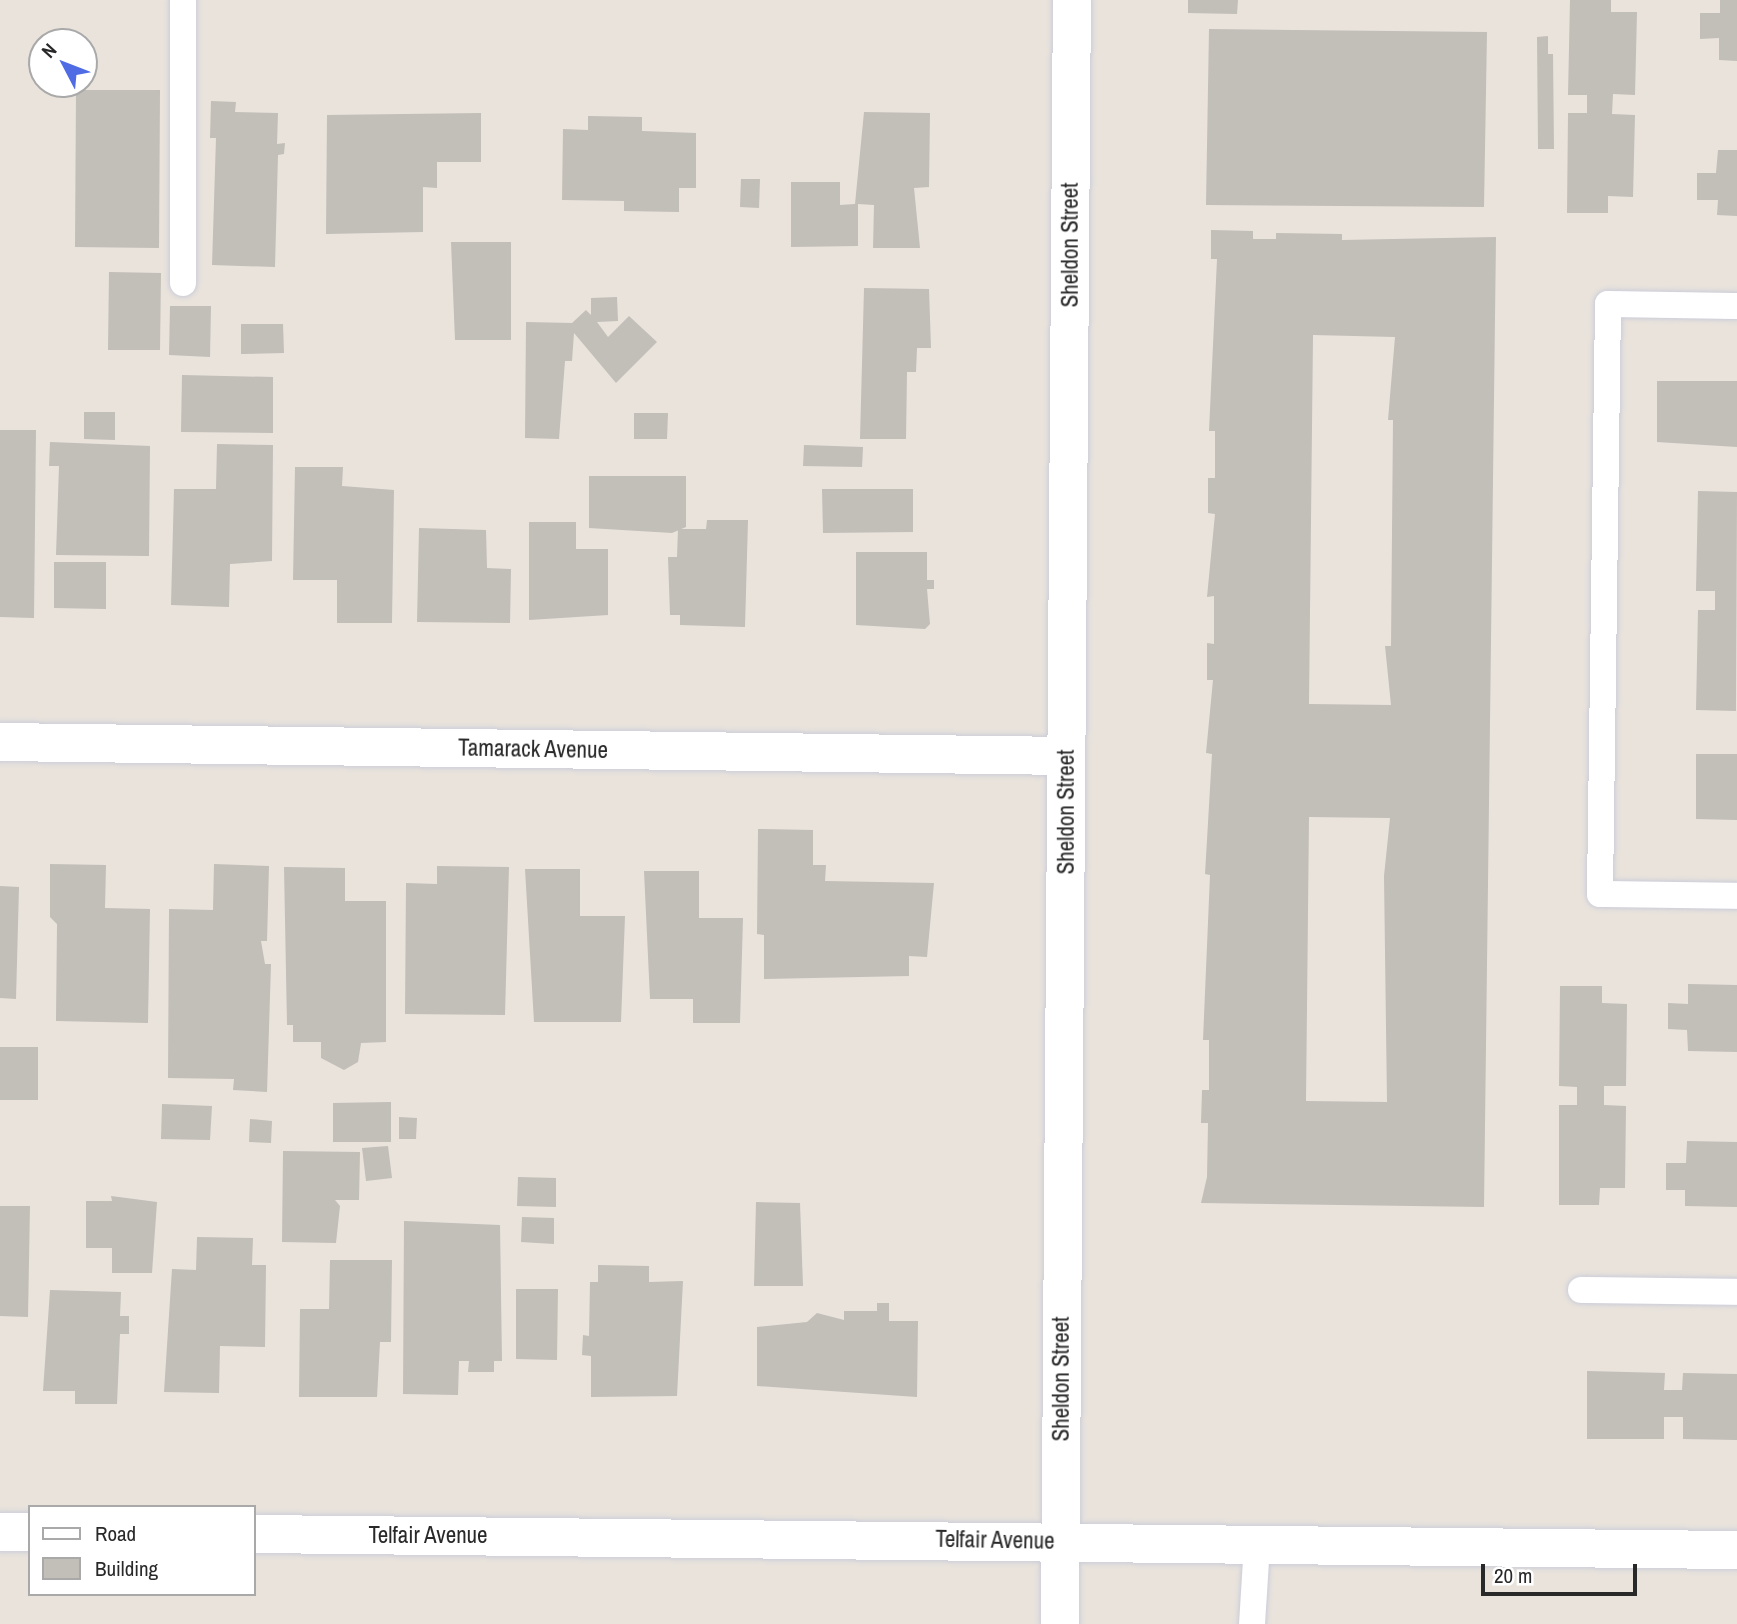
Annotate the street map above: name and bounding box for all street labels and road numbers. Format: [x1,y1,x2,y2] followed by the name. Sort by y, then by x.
[1056,183,1084,307] street label: Sheldon Street
[457,734,609,764] street label: Tamarack Avenue
[1052,750,1080,874] street label: Sheldon Street
[1047,1317,1075,1441] street label: Sheldon Street
[368,1521,488,1549] street label: Telfair Avenue
[935,1525,1055,1555] street label: Telfair Avenue

